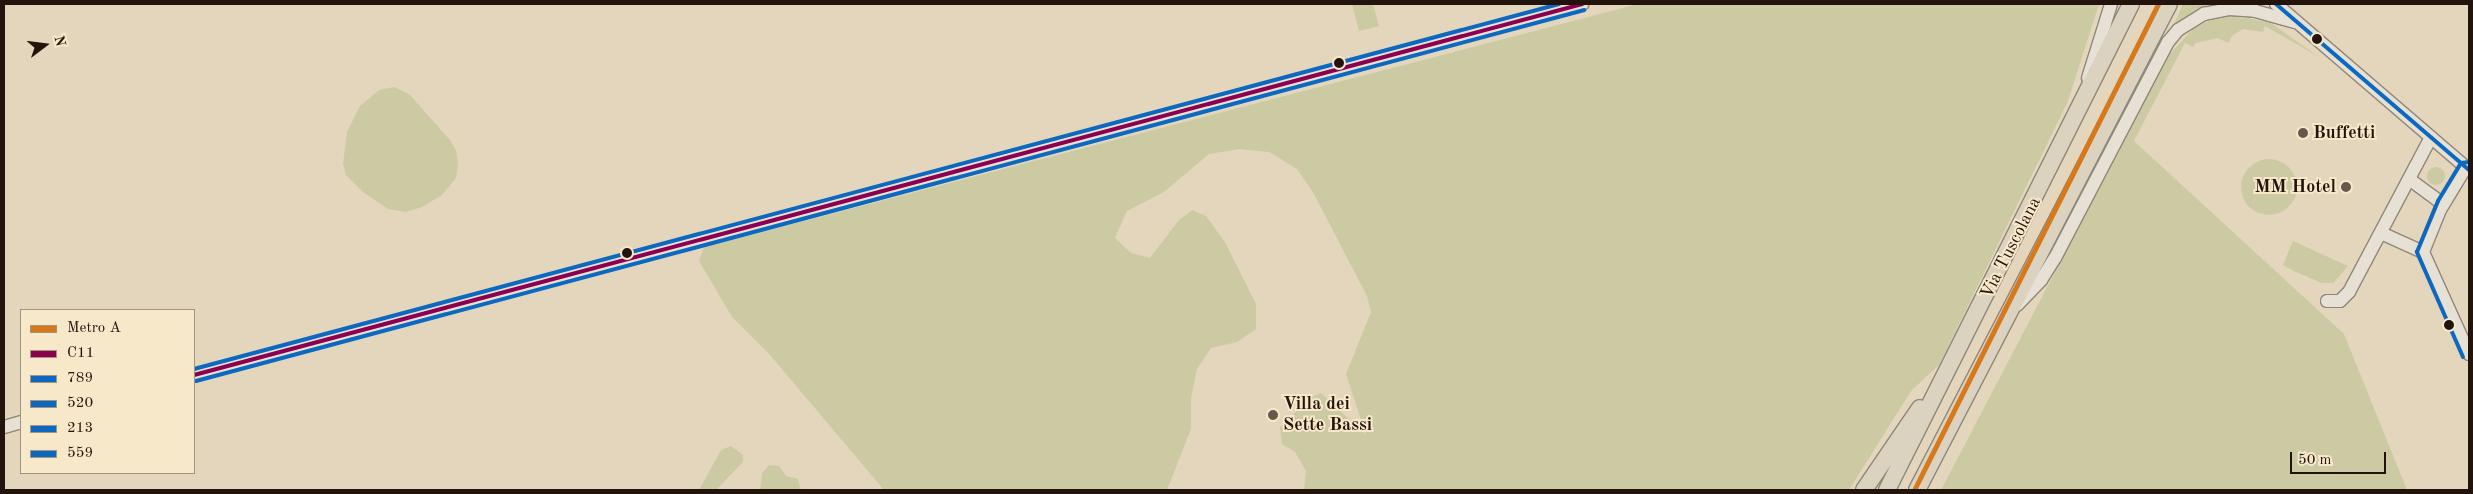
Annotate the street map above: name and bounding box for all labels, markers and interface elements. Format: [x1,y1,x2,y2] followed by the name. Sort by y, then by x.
[20,20,70,70] north arrow
[51,34,68,48] text: N
[2312,34,2322,44] unlabelled marker
[1334,58,1344,68] unlabelled marker
[2313,122,2375,144] place label: Buffetti
[2297,127,2309,139] marker: Buffetti
[2254,176,2336,198] place label: MM Hotel
[2340,181,2352,193] marker: MM Hotel
[1976,194,2046,302] street label: Via Tuscolana
[622,248,632,258] unlabelled marker
[20,309,195,474] legend
[2444,320,2454,330] unlabelled marker
[67,321,121,336] text: Metro A
[67,346,94,361] text: C11
[67,371,93,386] text: 789
[1283,394,1372,436] place label: Villa dei Sette Bassi
[67,396,93,411] text: 520
[1267,409,1279,421] marker: Villa dei Sette Bassi
[67,421,93,436] text: 213
[2293,442,2389,474] scale bar
[67,446,93,461] text: 559
[2298,453,2332,468] text: 50 m

